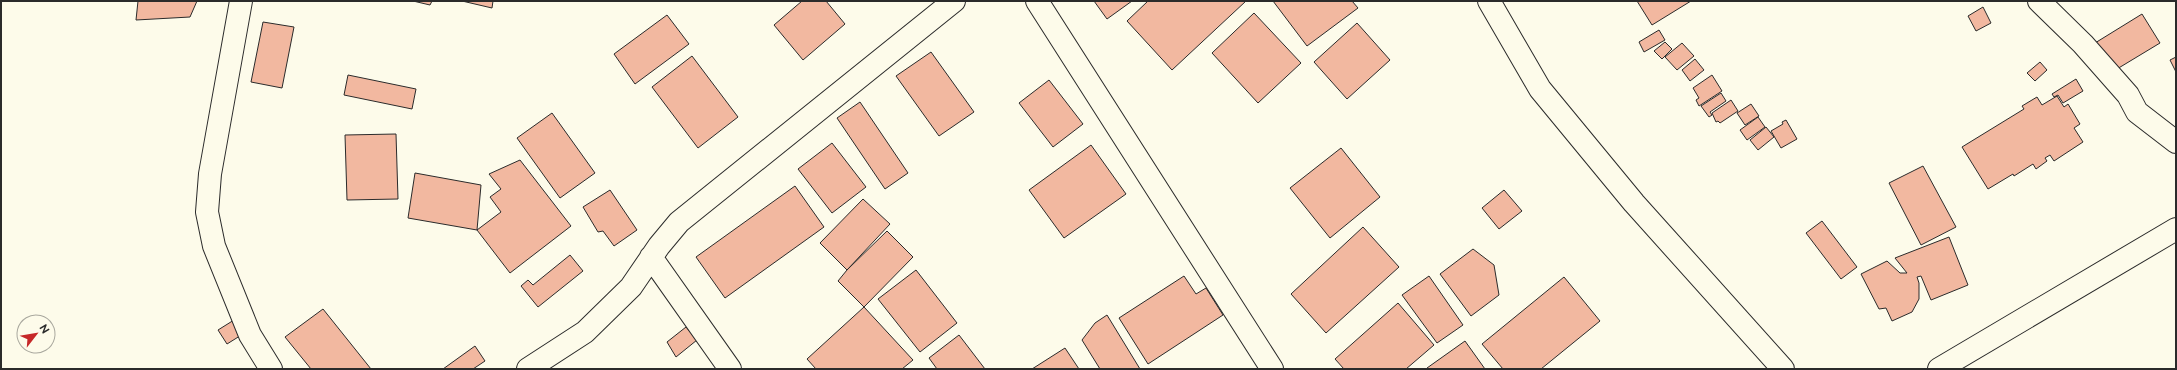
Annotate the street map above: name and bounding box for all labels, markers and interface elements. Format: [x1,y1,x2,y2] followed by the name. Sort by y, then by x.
[16,314,56,354] north arrow
[36,322,52,336] text: N

